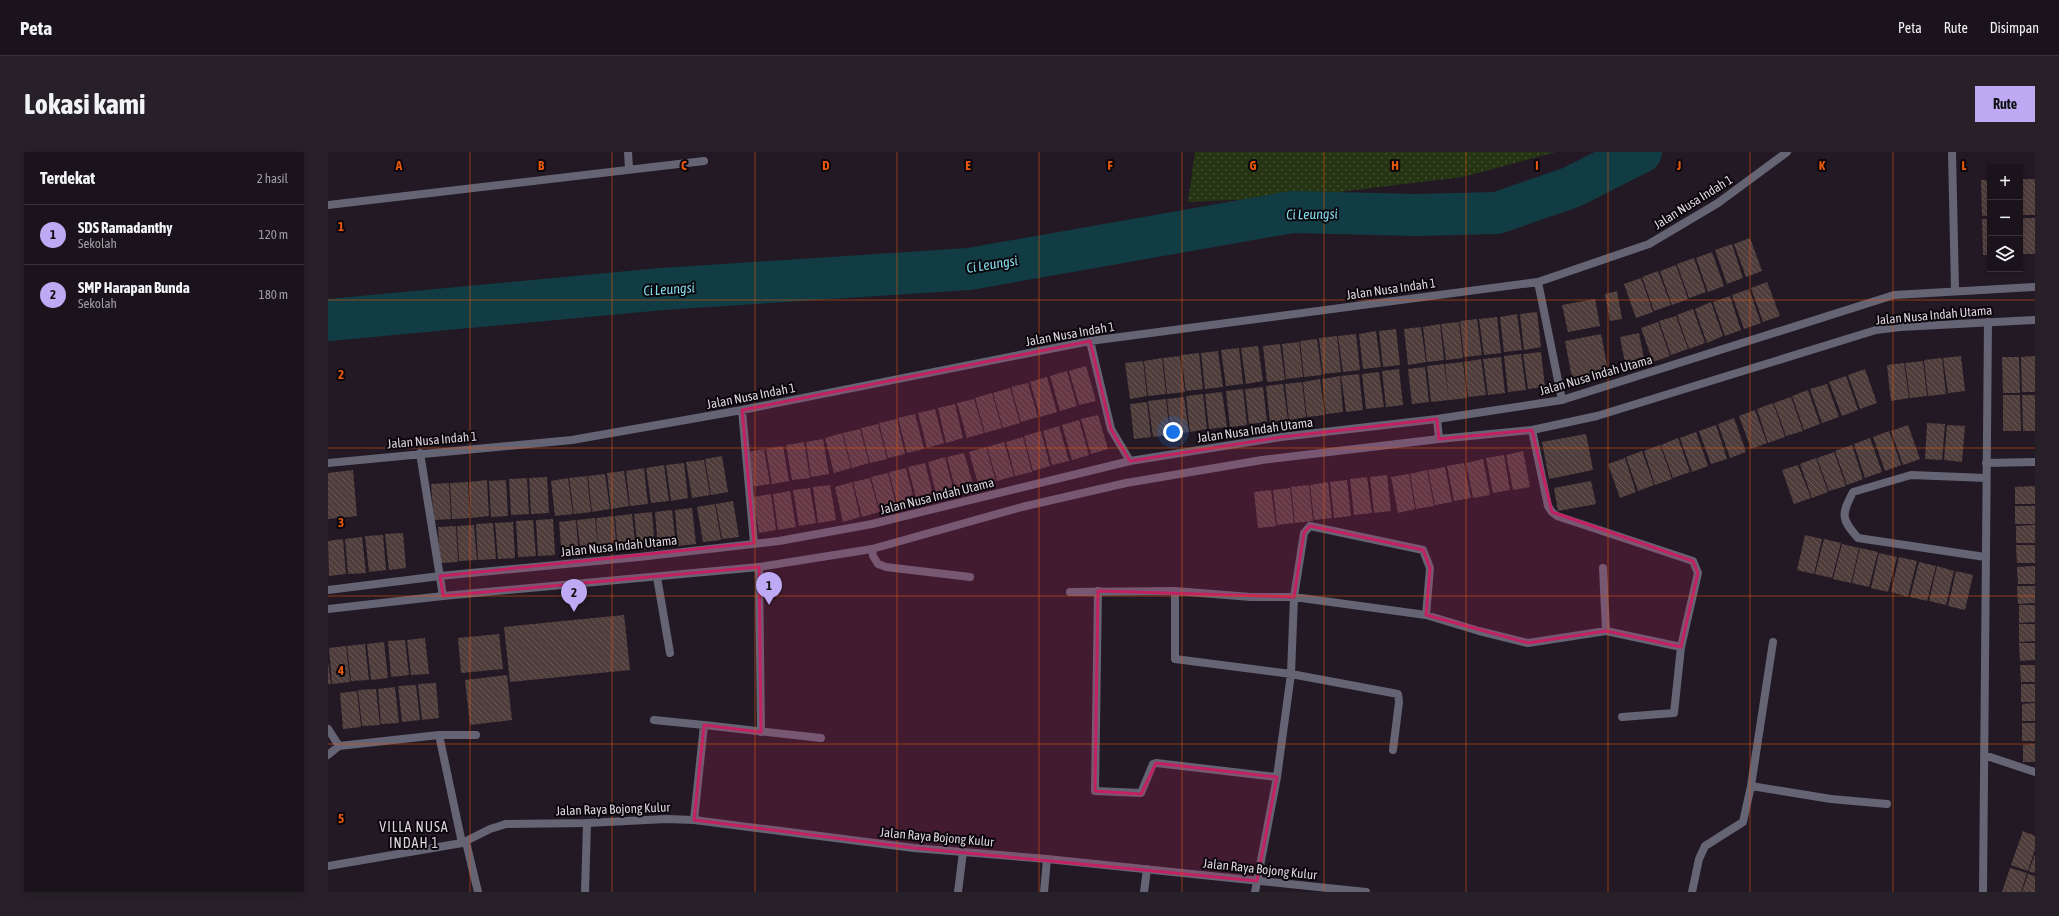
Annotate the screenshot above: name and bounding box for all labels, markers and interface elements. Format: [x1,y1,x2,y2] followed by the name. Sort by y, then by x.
[20,17,52,39] text: Peta
[1898,20,1922,36] text: Peta
[1944,20,1968,36] text: Rute
[1990,20,2039,36] text: Disimpan
[1975,86,2035,122] button: Rute
[24,88,145,120] text: Lokasi kami
[395,158,403,173] text: A
[538,158,545,173] text: B
[681,158,687,173] text: C
[822,158,830,173] text: D
[965,158,971,173] text: E
[1107,158,1113,173] text: F
[1250,158,1257,173] text: G
[1391,158,1399,173] text: H
[1535,158,1539,173] text: I
[1676,158,1681,173] text: J
[1819,158,1826,173] text: K
[1961,158,1967,173] text: L
[1987,164,2023,272] map controls
[1987,164,2023,200] button: +
[40,168,95,188] text: Terdekat
[257,171,288,186] text: 2 hasil
[1651,172,1735,232] street label: Jalan Nusa Indah 1
[1987,200,2023,236] button: −
[1286,206,1338,222] water label: Ci Leungsi
[78,219,172,236] text: SDS Ramadanthy
[338,219,344,234] text: 1
[50,227,56,242] text: 1
[259,227,288,242] text: 120 m
[78,236,117,251] text: Sekolah
[1987,236,2023,272] button: layers
[965,252,1019,276] water label: Ci Leungsi
[1345,275,1437,303] street label: Jalan Nusa Indah 1
[78,279,190,296] text: SMP Harapan Bunda
[643,279,695,299] water label: Ci Leungsi
[50,287,56,302] text: 2
[259,287,288,302] text: 180 m
[78,296,117,311] text: Sekolah
[1875,302,1993,328] street label: Jalan Nusa Indah Utama
[1024,319,1116,349] street label: Jalan Nusa Indah 1
[1538,352,1654,398] street label: Jalan Nusa Indah Utama
[338,367,344,382] text: 2
[705,380,797,412] street label: Jalan Nusa Indah 1
[1196,414,1314,446] street label: Jalan Nusa Indah Utama
[1163,422,1183,442] your location
[386,429,478,451] street label: Jalan Nusa Indah 1
[878,475,996,517] street label: Jalan Nusa Indah Utama
[338,515,344,530] text: 3
[560,532,678,560] street label: Jalan Nusa Indah Utama
[756,572,782,605] pin: 1
[561,579,587,612] pin: 2
[337,663,344,678] text: 4
[556,800,671,818] street label: Jalan Raya Bojong Kulur
[338,811,344,826] text: 5
[379,819,449,851] district label: VILLA NUSA INDAH 1
[879,825,995,849] street label: Jalan Raya Bojong Kulur
[1202,856,1318,882] street label: Jalan Raya Bojong Kulur

